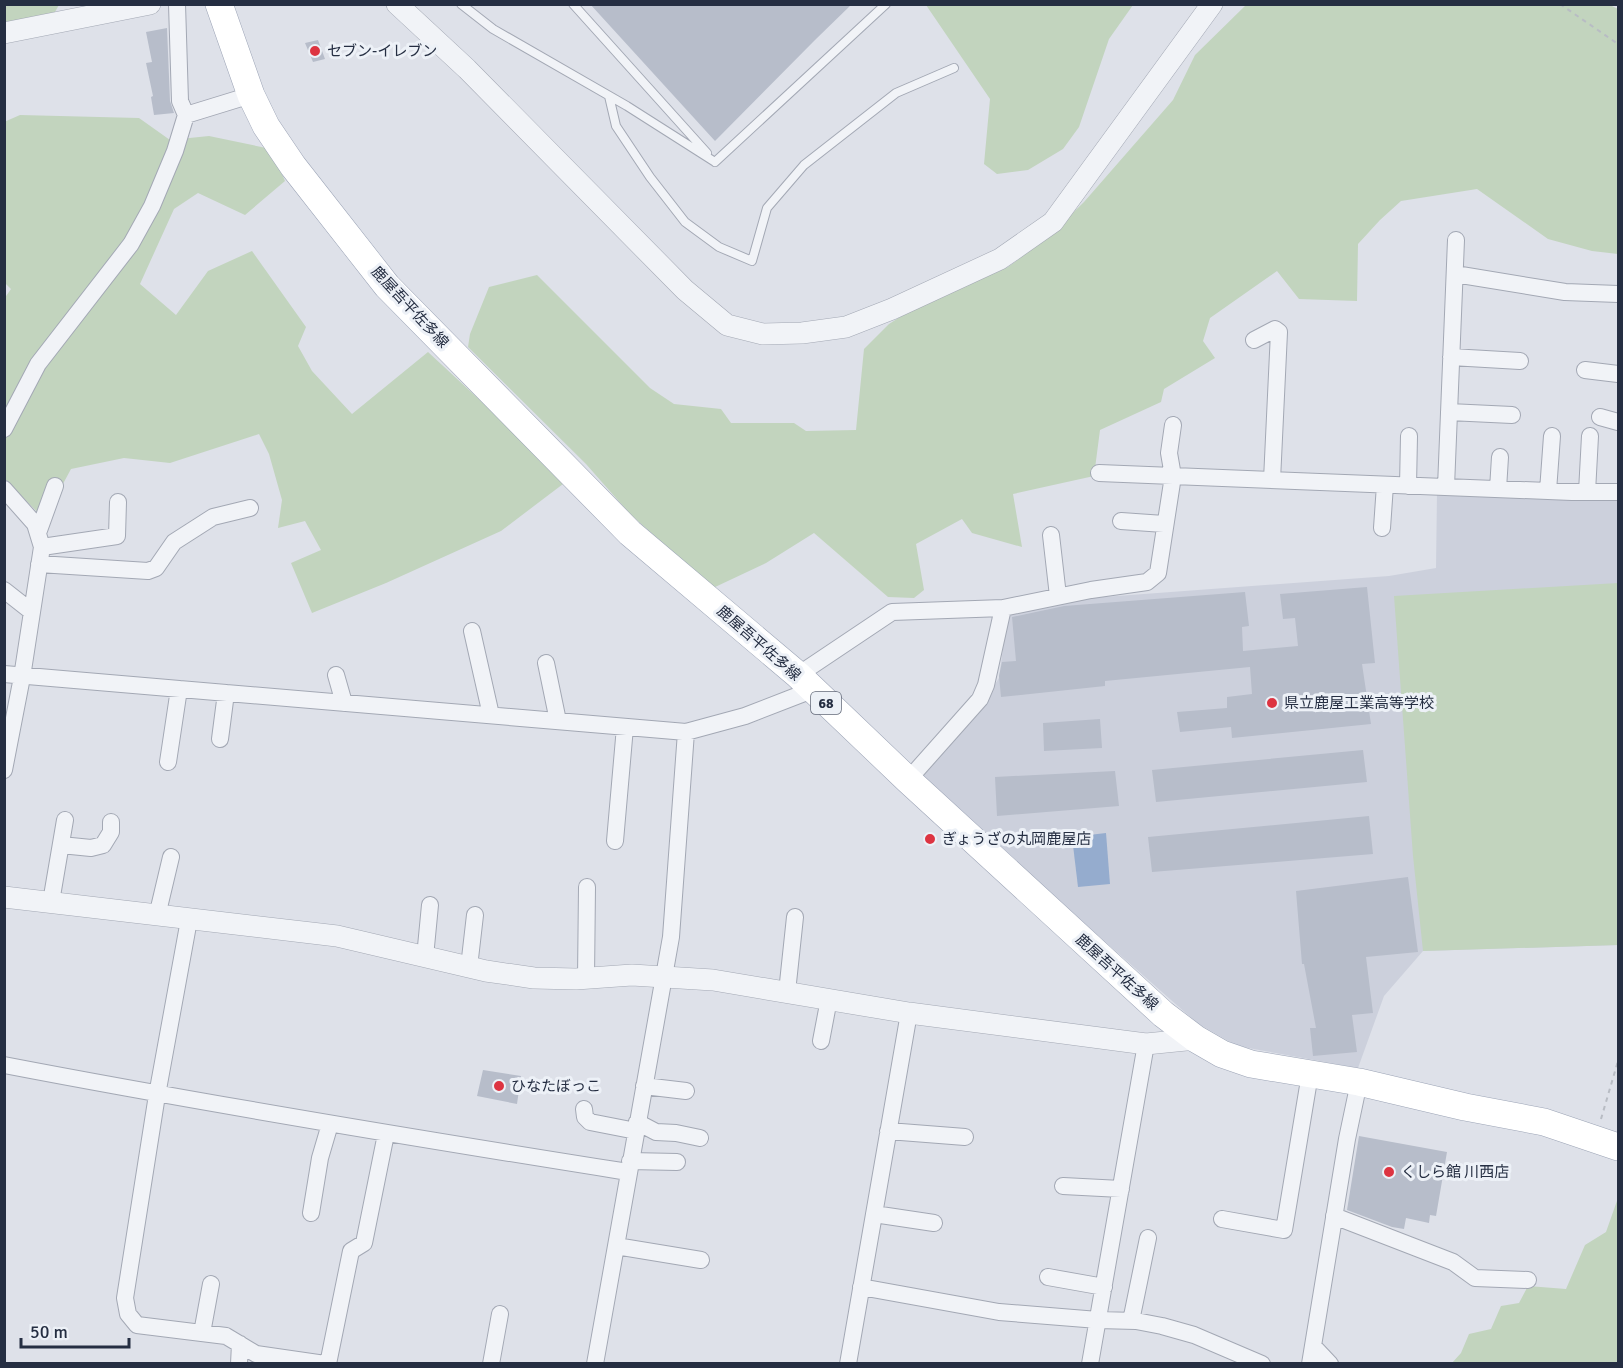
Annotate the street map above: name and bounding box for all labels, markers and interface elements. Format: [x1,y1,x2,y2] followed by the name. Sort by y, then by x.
[327,42,437,60] place label: セブン-イレブン
[308,44,322,58] marker: セブン-イレブン
[368,262,452,352] street label: 鹿屋吾平佐多線
[713,602,805,684] street label: 鹿屋吾平佐多線
[811,692,841,714] road number: 68
[1284,694,1434,712] place label: 県立鹿屋工業高等学校
[1265,696,1279,710] marker: 県立鹿屋工業高等学校
[942,830,1091,848] place label: ぎょうざの丸岡鹿屋店
[923,832,937,846] marker: ぎょうざの丸岡鹿屋店
[1072,930,1162,1014] street label: 鹿屋吾平佐多線
[511,1077,601,1095] place label: ひなたぼっこ
[492,1079,506,1093] marker: ひなたぼっこ
[1401,1163,1509,1181] place label: くしら館 川西店
[1382,1165,1396,1179] marker: くしら館 川西店
[21,1311,129,1349] scale bar
[30,1321,68,1343] text: 50 m

